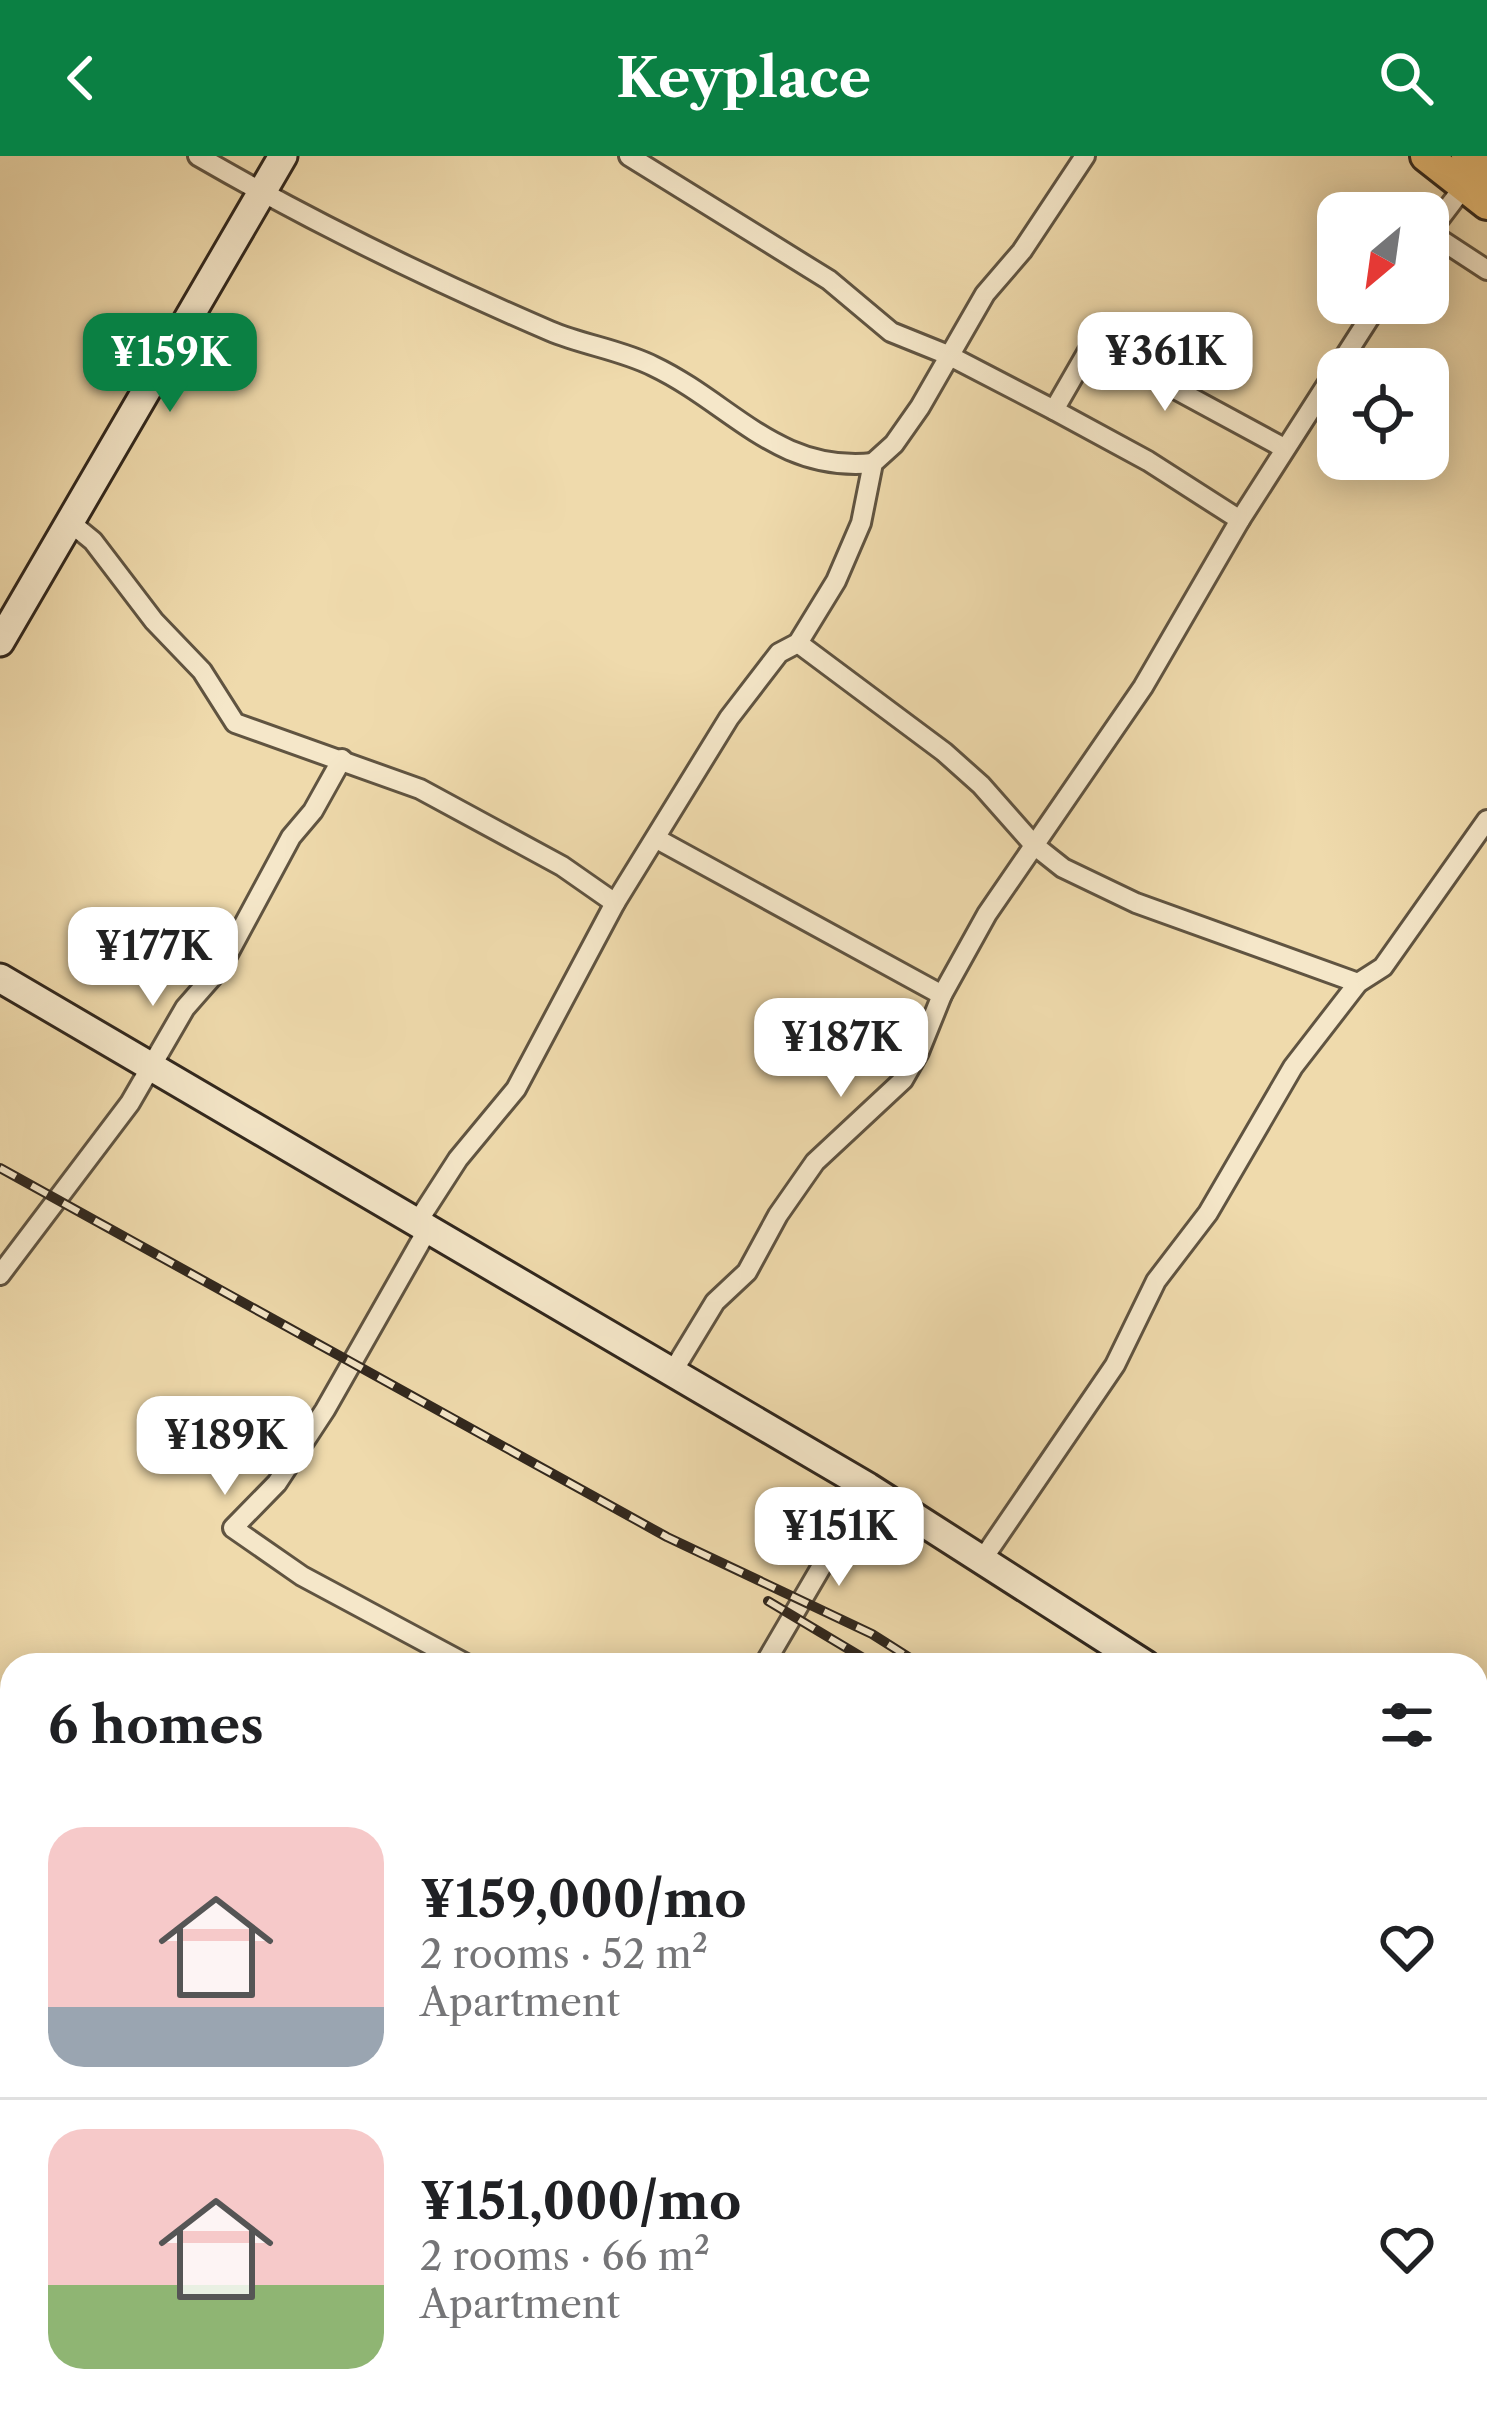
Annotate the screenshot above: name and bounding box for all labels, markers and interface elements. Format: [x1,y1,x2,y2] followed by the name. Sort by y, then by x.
[48,45,114,111] icon: back
[616,45,871,111] text: Keyplace
[1373,45,1439,111] icon: search
[1317,192,1449,324] north arrow
[1317,192,1449,480] map controls
[1081,312,1249,414] pin: ¥361K
[86,313,254,415] pin: ¥159K
[1105,327,1225,375] text: ¥361K
[110,328,230,376] text: ¥159K
[1317,348,1449,480] button: locate
[69,907,237,1009] pin: ¥177K
[95,922,211,970] text: ¥177K
[757,998,925,1100] pin: ¥187K
[781,1013,901,1061] text: ¥187K
[141,1396,309,1498] pin: ¥189K
[164,1411,286,1459] text: ¥189K
[755,1487,923,1589] pin: ¥151K
[782,1502,896,1550] text: ¥151K
[1374,1692,1440,1758] icon: filters
[48,1694,264,1756] text: 6 homes
[420,1868,747,1930] text: ¥159,000/mo
[144,1875,288,2019] icon: home
[1374,1914,1440,1980] icon: heart
[420,1930,708,1978] text: 2 rooms · 52 m²
[420,1978,620,2026] text: Apartment
[420,2170,741,2232] text: ¥151,000/mo
[144,2177,288,2321] icon: home
[1374,2216,1440,2282] icon: heart
[420,2232,710,2280] text: 2 rooms · 66 m²
[420,2280,620,2328] text: Apartment

